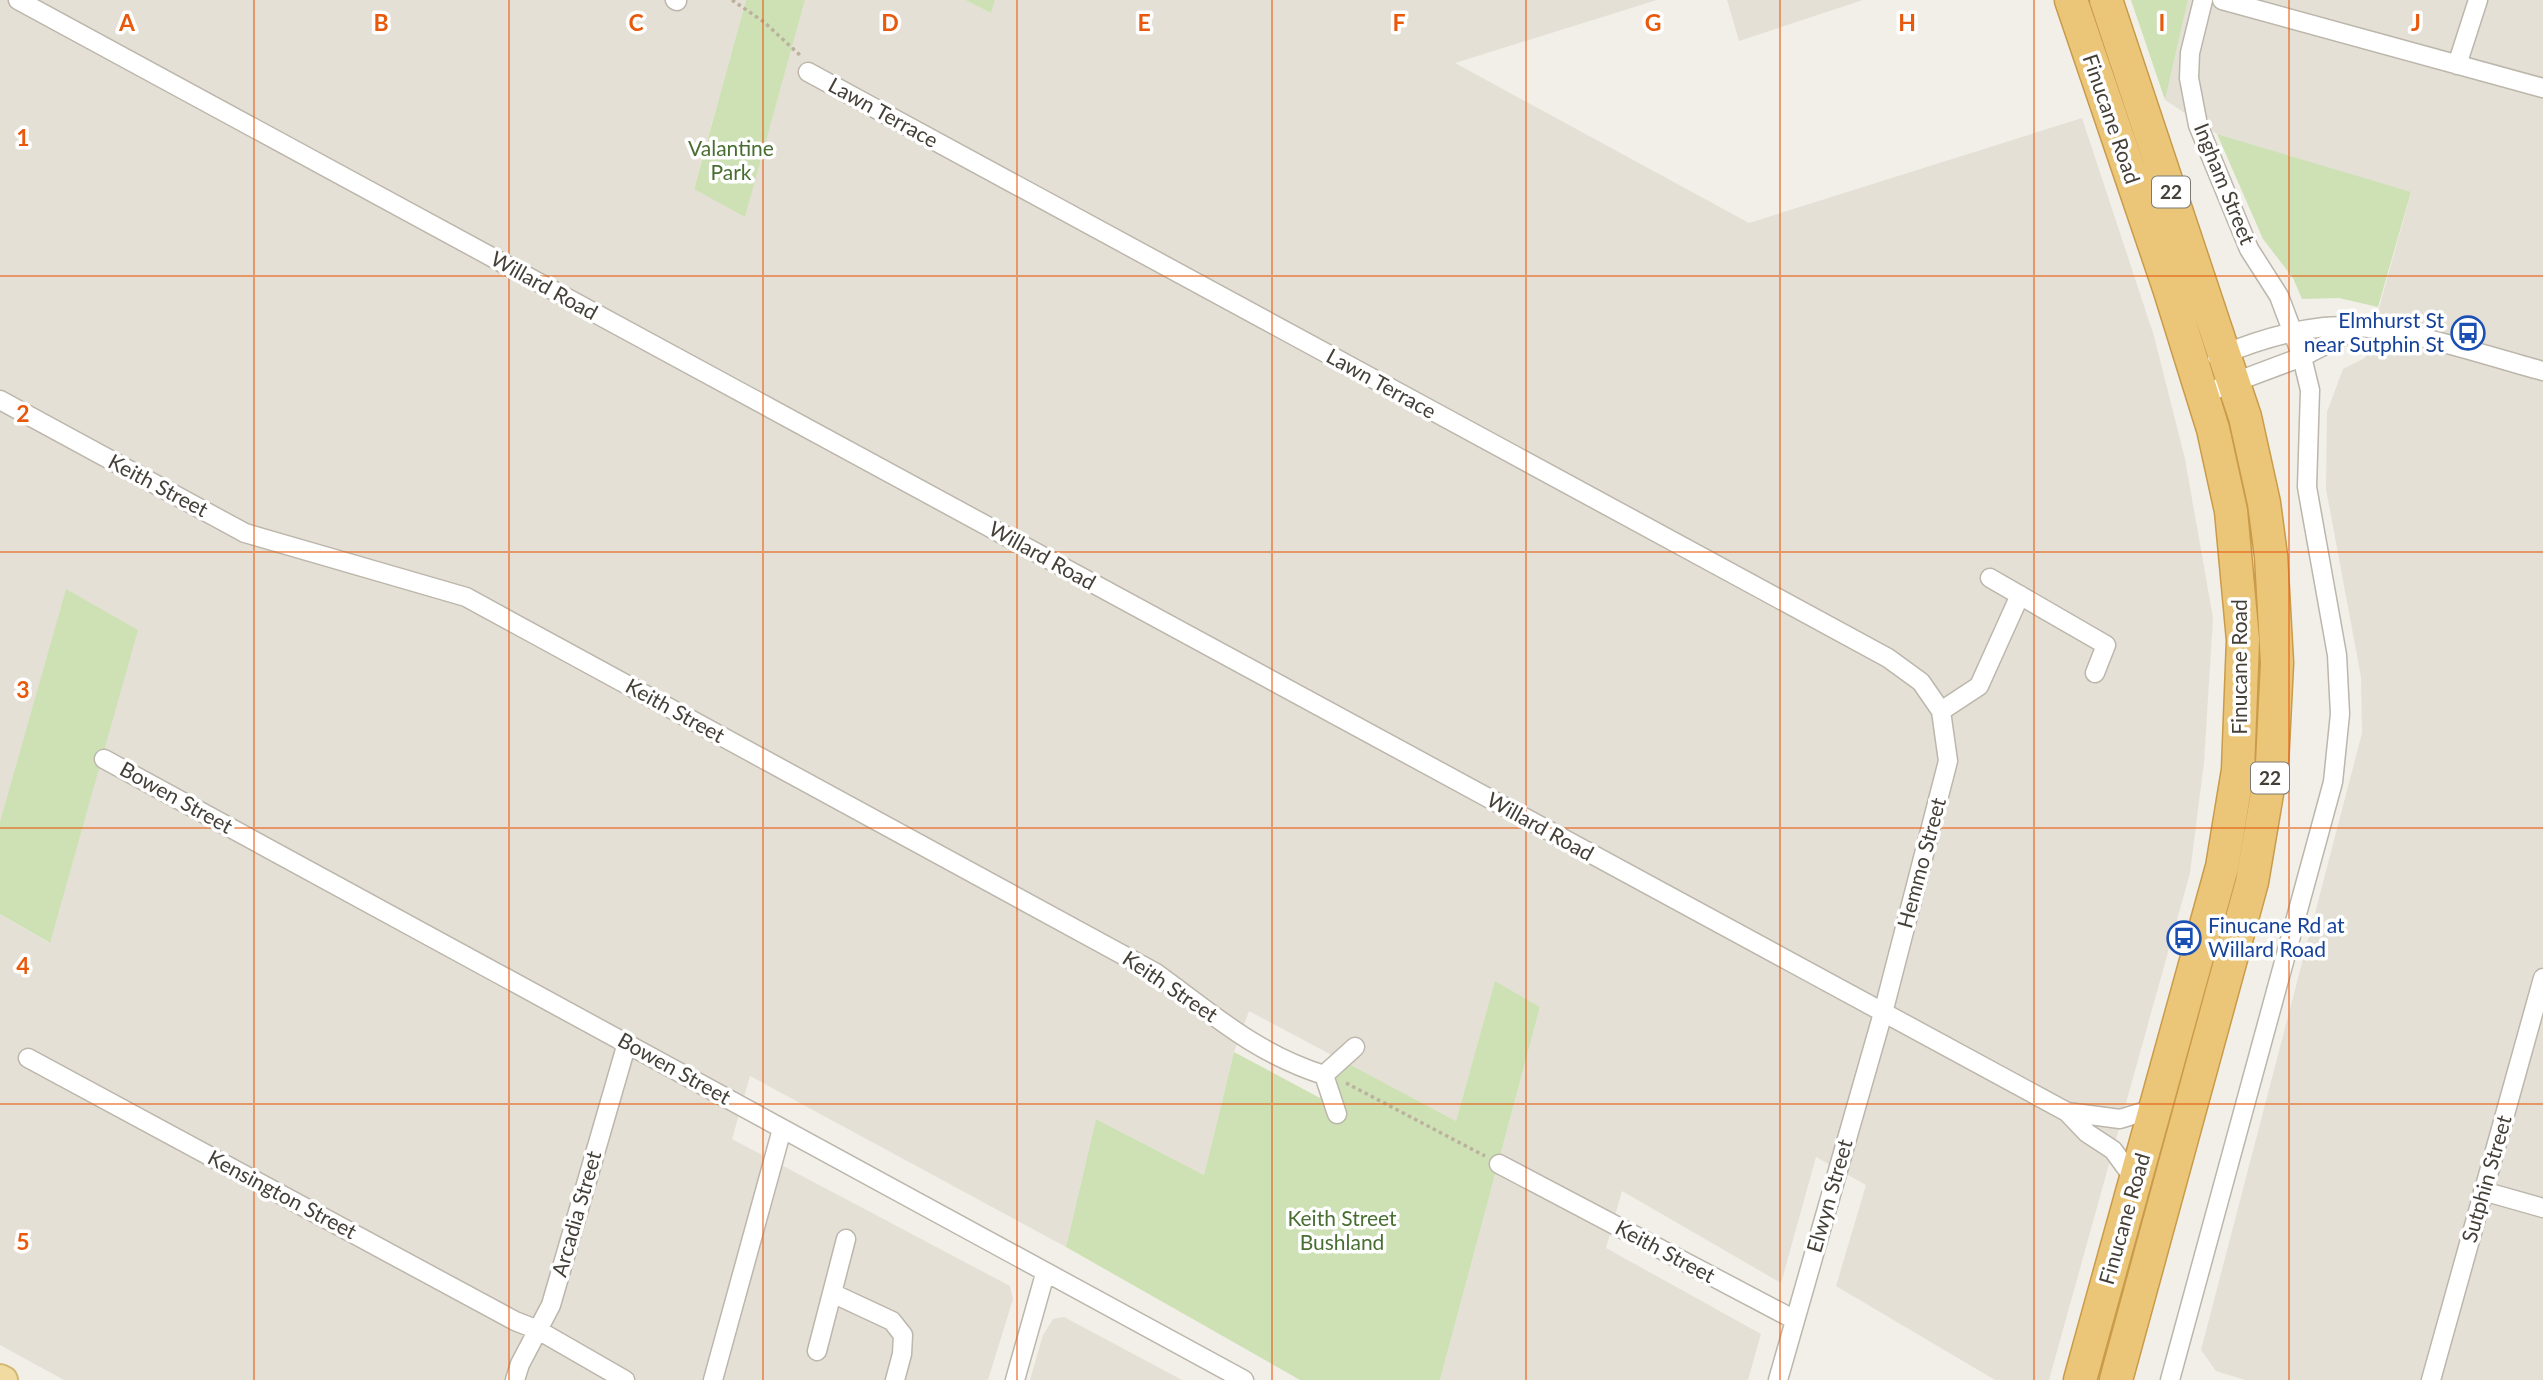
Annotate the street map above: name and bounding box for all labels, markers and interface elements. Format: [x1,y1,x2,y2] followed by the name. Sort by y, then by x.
[118,8,136,36] text: A
[373,8,389,36] text: B
[628,8,644,36] text: C
[881,8,899,36] text: D
[1137,8,1151,36] text: E
[1392,8,1406,36] text: F
[1645,8,1661,36] text: G
[1898,8,1916,36] text: H
[2159,8,2165,36] text: I
[2411,8,2421,36] text: J
[2079,50,2146,187] street label: Finucane Road
[825,71,943,152] street label: Lawn Terrace
[2190,119,2261,248] street label: Ingham Street
[16,123,30,151] text: 1
[688,135,774,184] park label: Valantine Park
[2152,176,2190,208] road number: 22
[487,245,602,324] street label: Willard Road
[2304,307,2444,356] place label: Elmhurst St near Sutphin St
[2449,314,2487,352] bus stop icon: Elmhurst St near Sutphin St
[1323,342,1441,423] street label: Lawn Terrace
[16,399,30,427] text: 2
[105,448,213,522] street label: Keith Street
[985,515,1100,594] street label: Willard Road
[2226,599,2251,735] street label: Finucane Road
[622,672,730,747] street label: Keith Street
[16,675,30,703] text: 3
[116,755,238,838] street label: Bowen Street
[2251,762,2289,793] road number: 22
[1483,786,1598,865] street label: Willard Road
[1891,794,1950,931] street label: Hemmo Street
[2208,912,2345,961] place label: Finucane Rd at Willard Road
[2165,919,2203,957] bus stop icon: Finucane Rd at Willard Road
[1119,945,1223,1027] street label: Keith Street
[16,951,30,979] text: 4
[614,1026,736,1109] street label: Bowen Street
[2455,1112,2516,1245] street label: Sutphin Street
[1800,1136,1857,1255] street label: Elwyn Street
[204,1144,362,1244] street label: Kensington Street
[546,1147,606,1279] street label: Arcadia Street
[2093,1150,2154,1287] street label: Finucane Road
[1287,1205,1397,1254] park label: Keith Street Bushland
[1612,1214,1720,1288] street label: Keith Street
[16,1227,30,1255] text: 5

